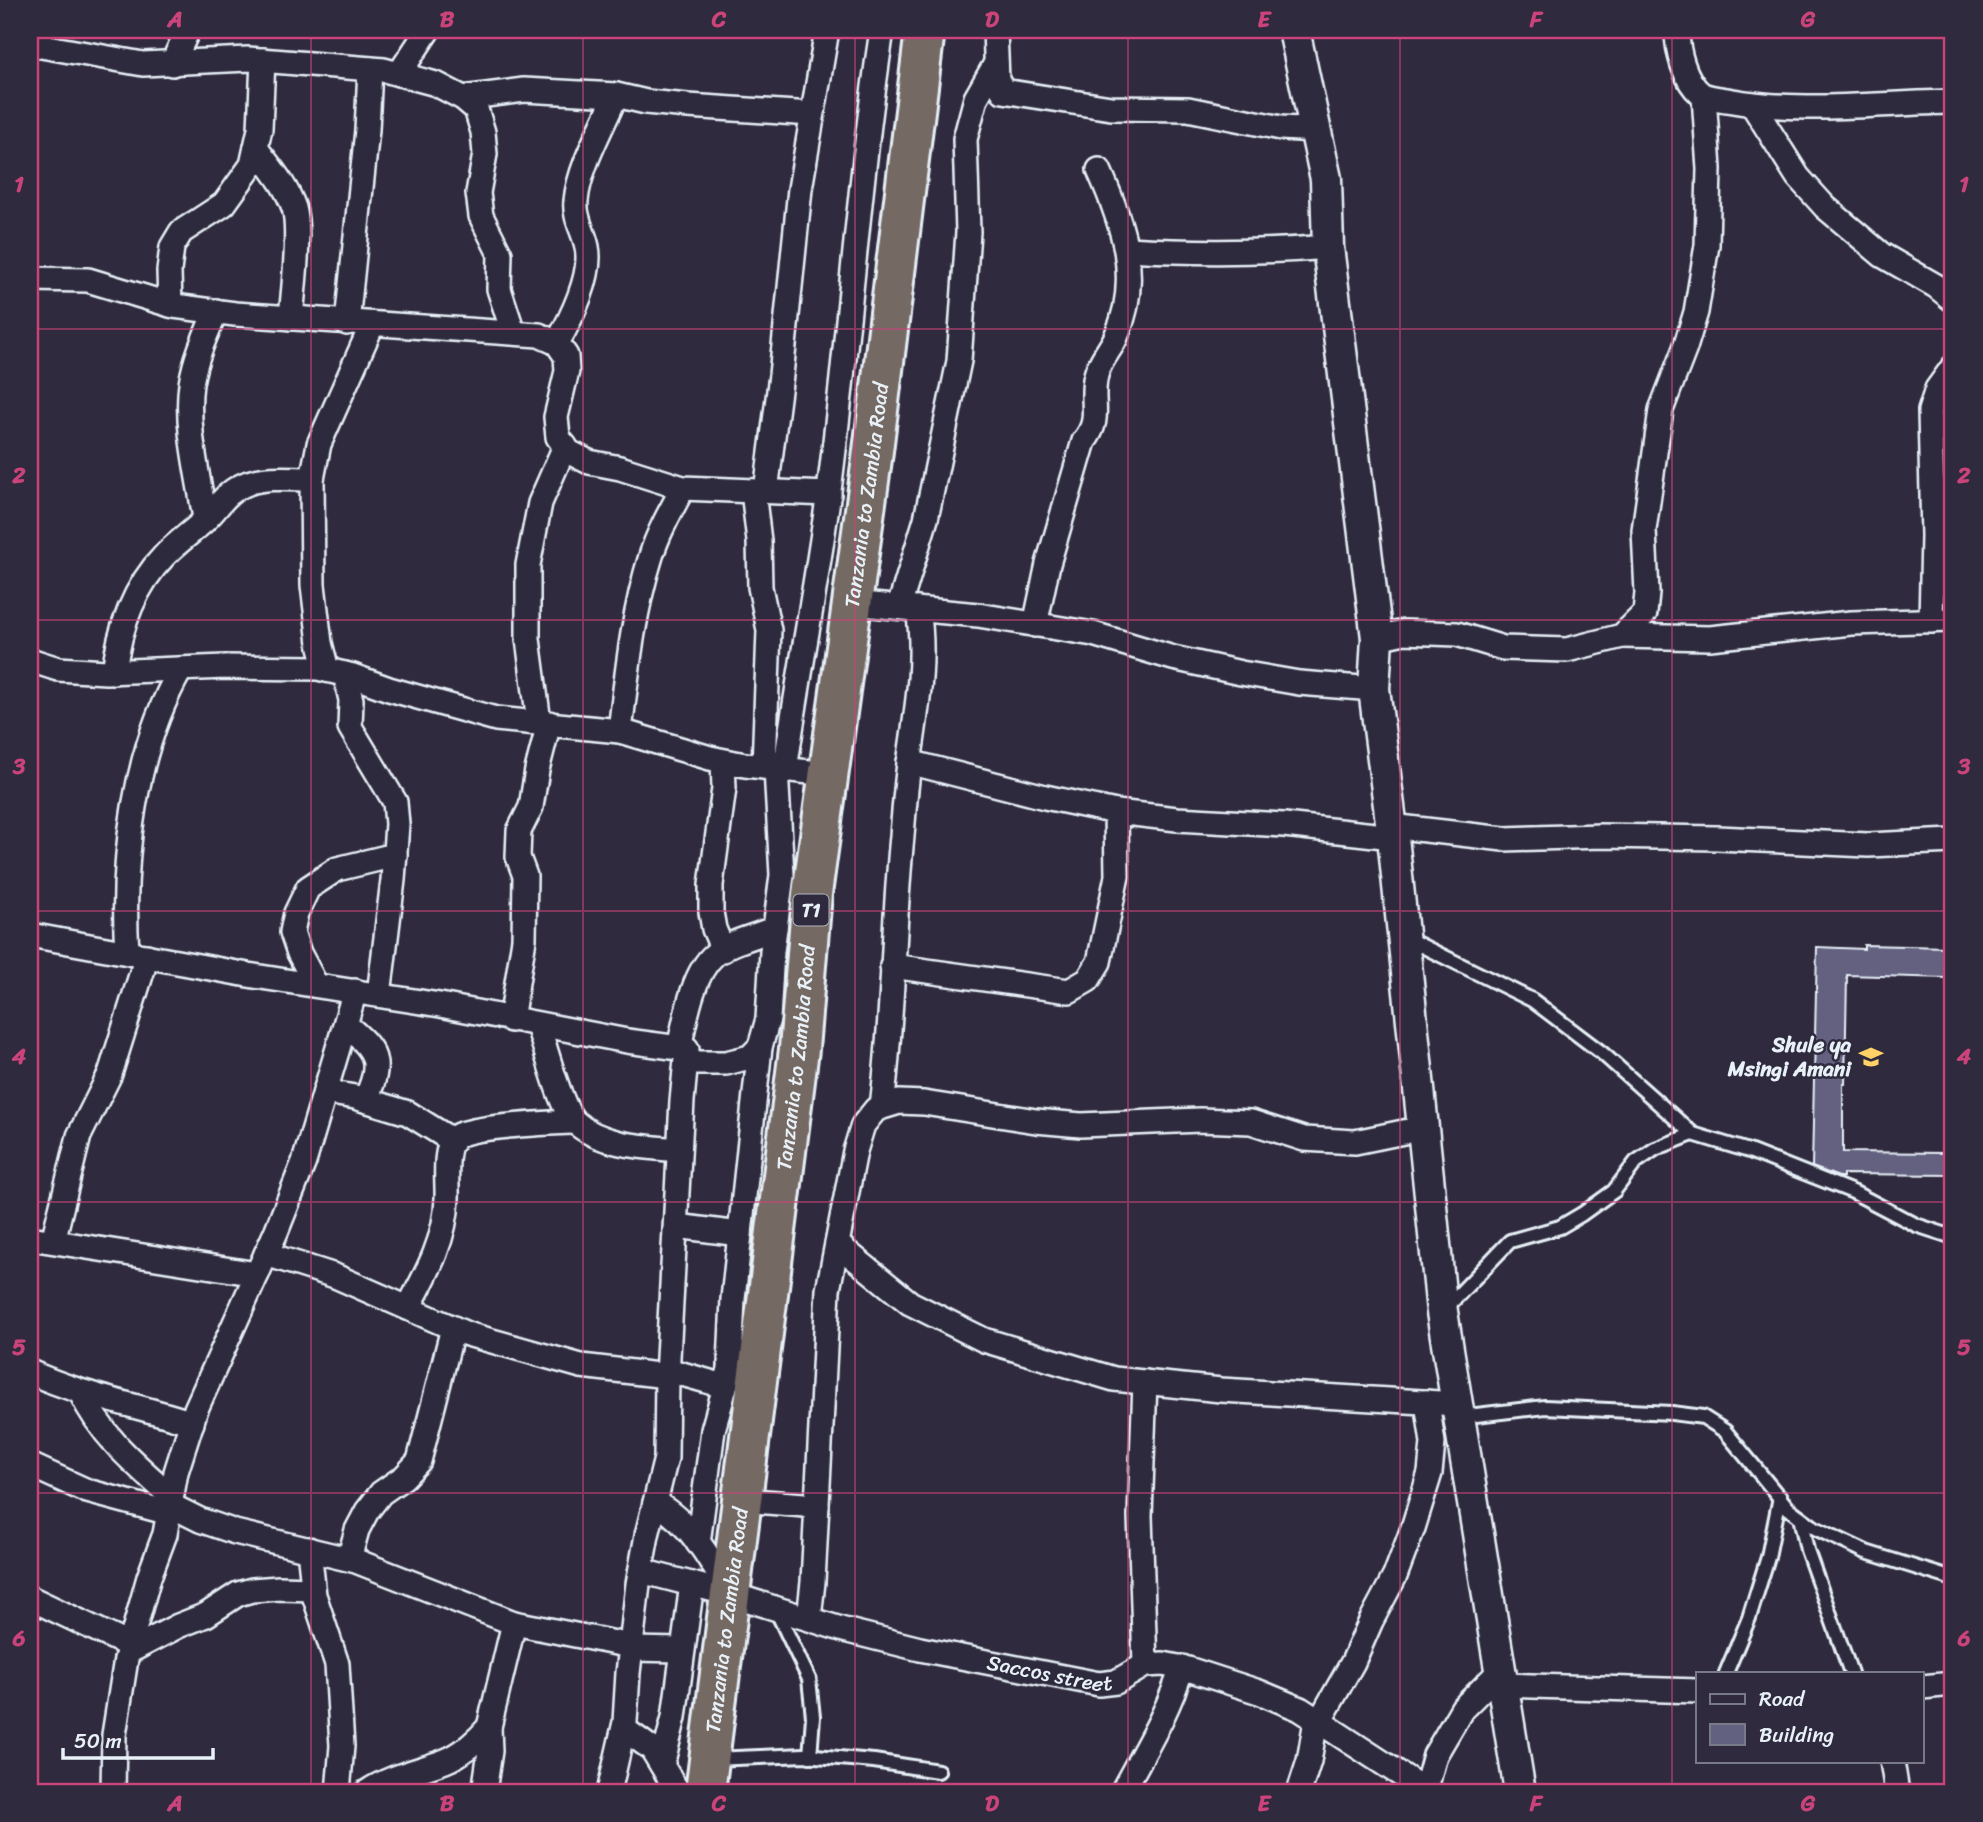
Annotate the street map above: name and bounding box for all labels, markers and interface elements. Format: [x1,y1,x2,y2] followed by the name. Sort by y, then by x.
[166,0,183,40] text: A
[440,0,455,40] text: B
[711,0,727,40] text: C
[985,0,1000,40] text: D
[1258,0,1273,40] text: E
[1529,0,1544,40] text: F
[1800,0,1816,40] text: G
[14,164,24,205] text: 1
[1959,164,1969,205] text: 1
[833,379,901,610] street label: Tanzania to Zambia Road
[11,455,26,496] text: 2
[1956,455,1971,496] text: 2
[12,746,26,787] text: 3
[1957,746,1971,787] text: 3
[794,894,828,926] road number: T1
[765,941,827,1173] street label: Tanzania to Zambia Road
[1727,1026,1852,1088] place label: Shule ya Msingi Amani
[11,1036,27,1077] text: 4
[1956,1036,1972,1077] text: 4
[1857,1043,1885,1071] school or university icon: Shule ya Msingi Amani
[12,1327,26,1368] text: 5
[1957,1327,1971,1368] text: 5
[694,1504,760,1735] street label: Tanzania to Zambia Road
[11,1618,26,1659] text: 6
[1956,1618,1971,1659] text: 6
[984,1644,1114,1703] street label: Saccos street
[1696,1672,1924,1762] legend
[1759,1680,1806,1718] text: Road
[1759,1716,1835,1754] text: Building
[63,1717,214,1761] scale bar
[74,1722,122,1760] text: 50 m
[166,1783,183,1822] text: A
[440,1783,455,1822] text: B
[711,1783,727,1822] text: C
[985,1783,1000,1822] text: D
[1258,1783,1273,1822] text: E
[1529,1783,1544,1822] text: F
[1800,1783,1816,1822] text: G

